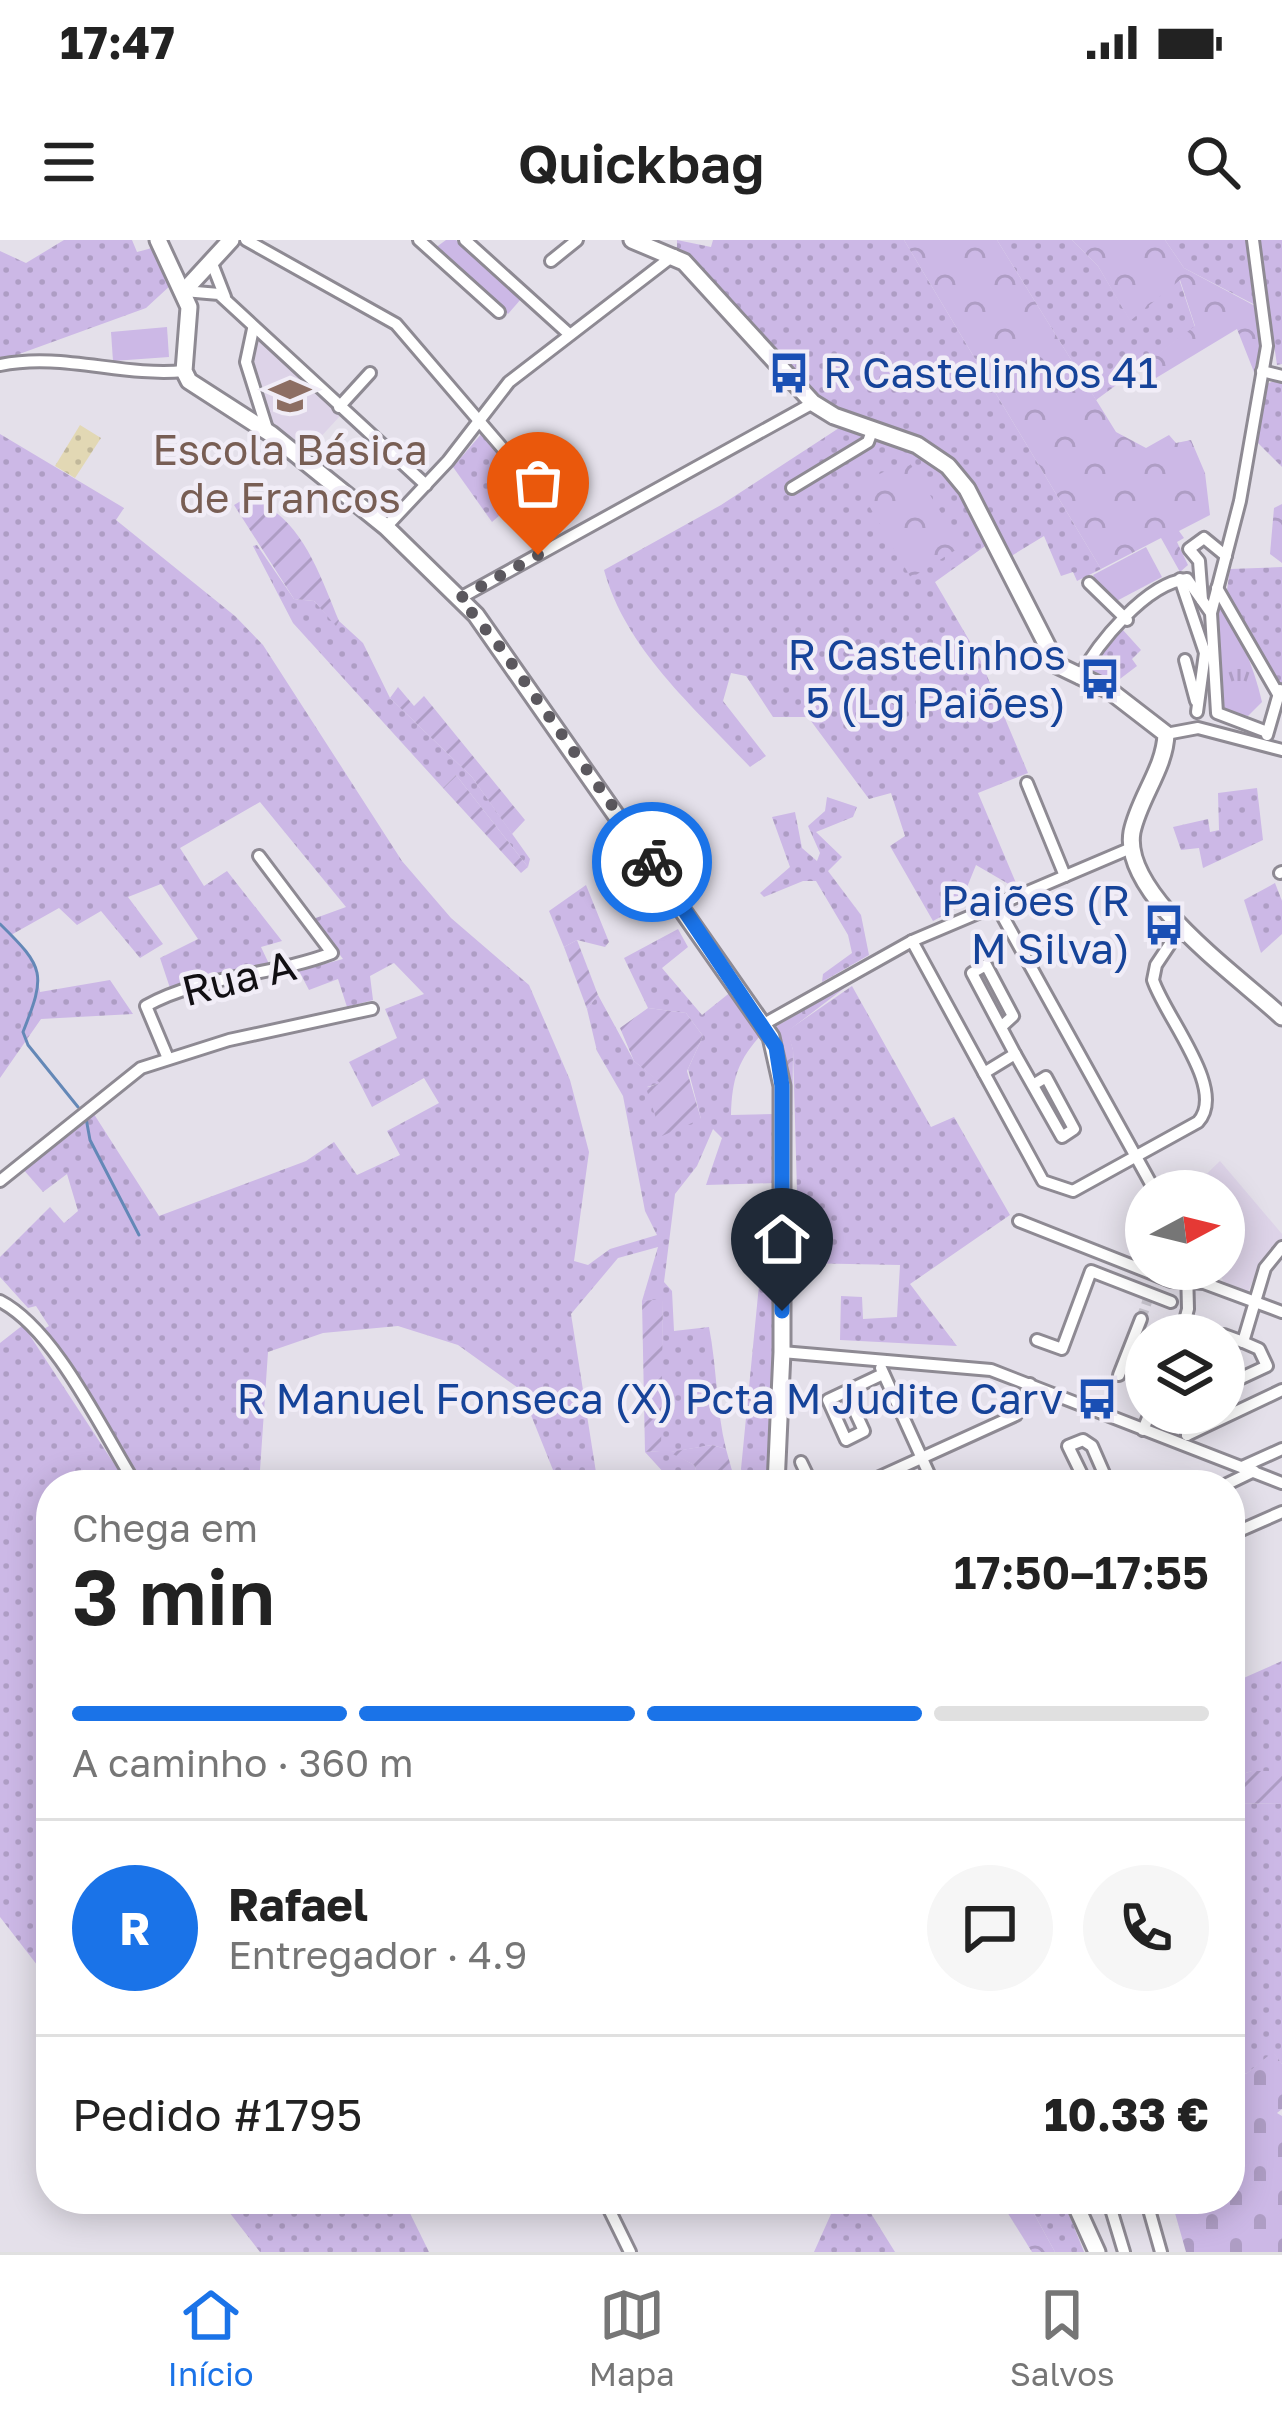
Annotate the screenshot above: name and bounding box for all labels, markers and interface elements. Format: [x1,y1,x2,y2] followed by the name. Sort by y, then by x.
[60,15,175,69] text: 17:47
[36,129,102,195] icon: menu
[1180,129,1246,195] icon: search
[518,130,764,195] text: Quickbag
[823,347,1158,397] place label: R Castelinhos 41
[766,350,812,396] bus stop icon: R Castelinhos 41
[267,373,313,419] school or university icon: Escola Básica de Francos
[152,424,428,522] place label: Escola Básica de Francos
[487,432,589,555] pin
[505,450,571,516] icon: bag
[787,629,1066,727] place label: R Castelinhos 5 (Lg Paiões)
[1077,656,1123,702] bus stop icon: R Castelinhos 5 (Lg Paiões)
[592,802,712,922] courier
[619,829,685,895] icon: bike
[941,875,1130,973] place label: Paiões (R M Silva)
[1141,902,1187,948] bus stop icon: Paiões (R M Silva)
[177,939,301,1015] street label: Rua A
[1125,1170,1245,1290] north arrow
[1125,1170,1245,1434] map controls
[731,1188,833,1311] pin
[749,1206,815,1272] icon: home
[1125,1314,1245,1434] button: layers
[237,1373,1063,1423] place label: R Manuel Fonseca (X) Pcta M Judite Carv
[1074,1376,1120,1422] bus stop icon: R Manuel Fonseca (X) Pcta M Judite Carv
[72,1504,258,1551] text: Chega em
[954,1545,1209,1599] text: 17:50–17:55
[72,1549,275,1642] text: 3 min
[72,1739,414,1786] text: A caminho · 360 m
[927,1865,1053,1991] button: chat
[1083,1865,1209,1991] button: phone
[228,1877,368,1931] text: Rafael
[119,1901,151,1955] text: R
[228,1931,527,1978] text: Entregador · 4.9
[72,2087,362,2141] text: Pedido #1795
[1044,2087,1209,2141] text: 10.33 €
[168,2282,254,2393] tab: Início
[589,2282,675,2393] tab: Mapa
[1010,2282,1114,2393] tab: Salvos

